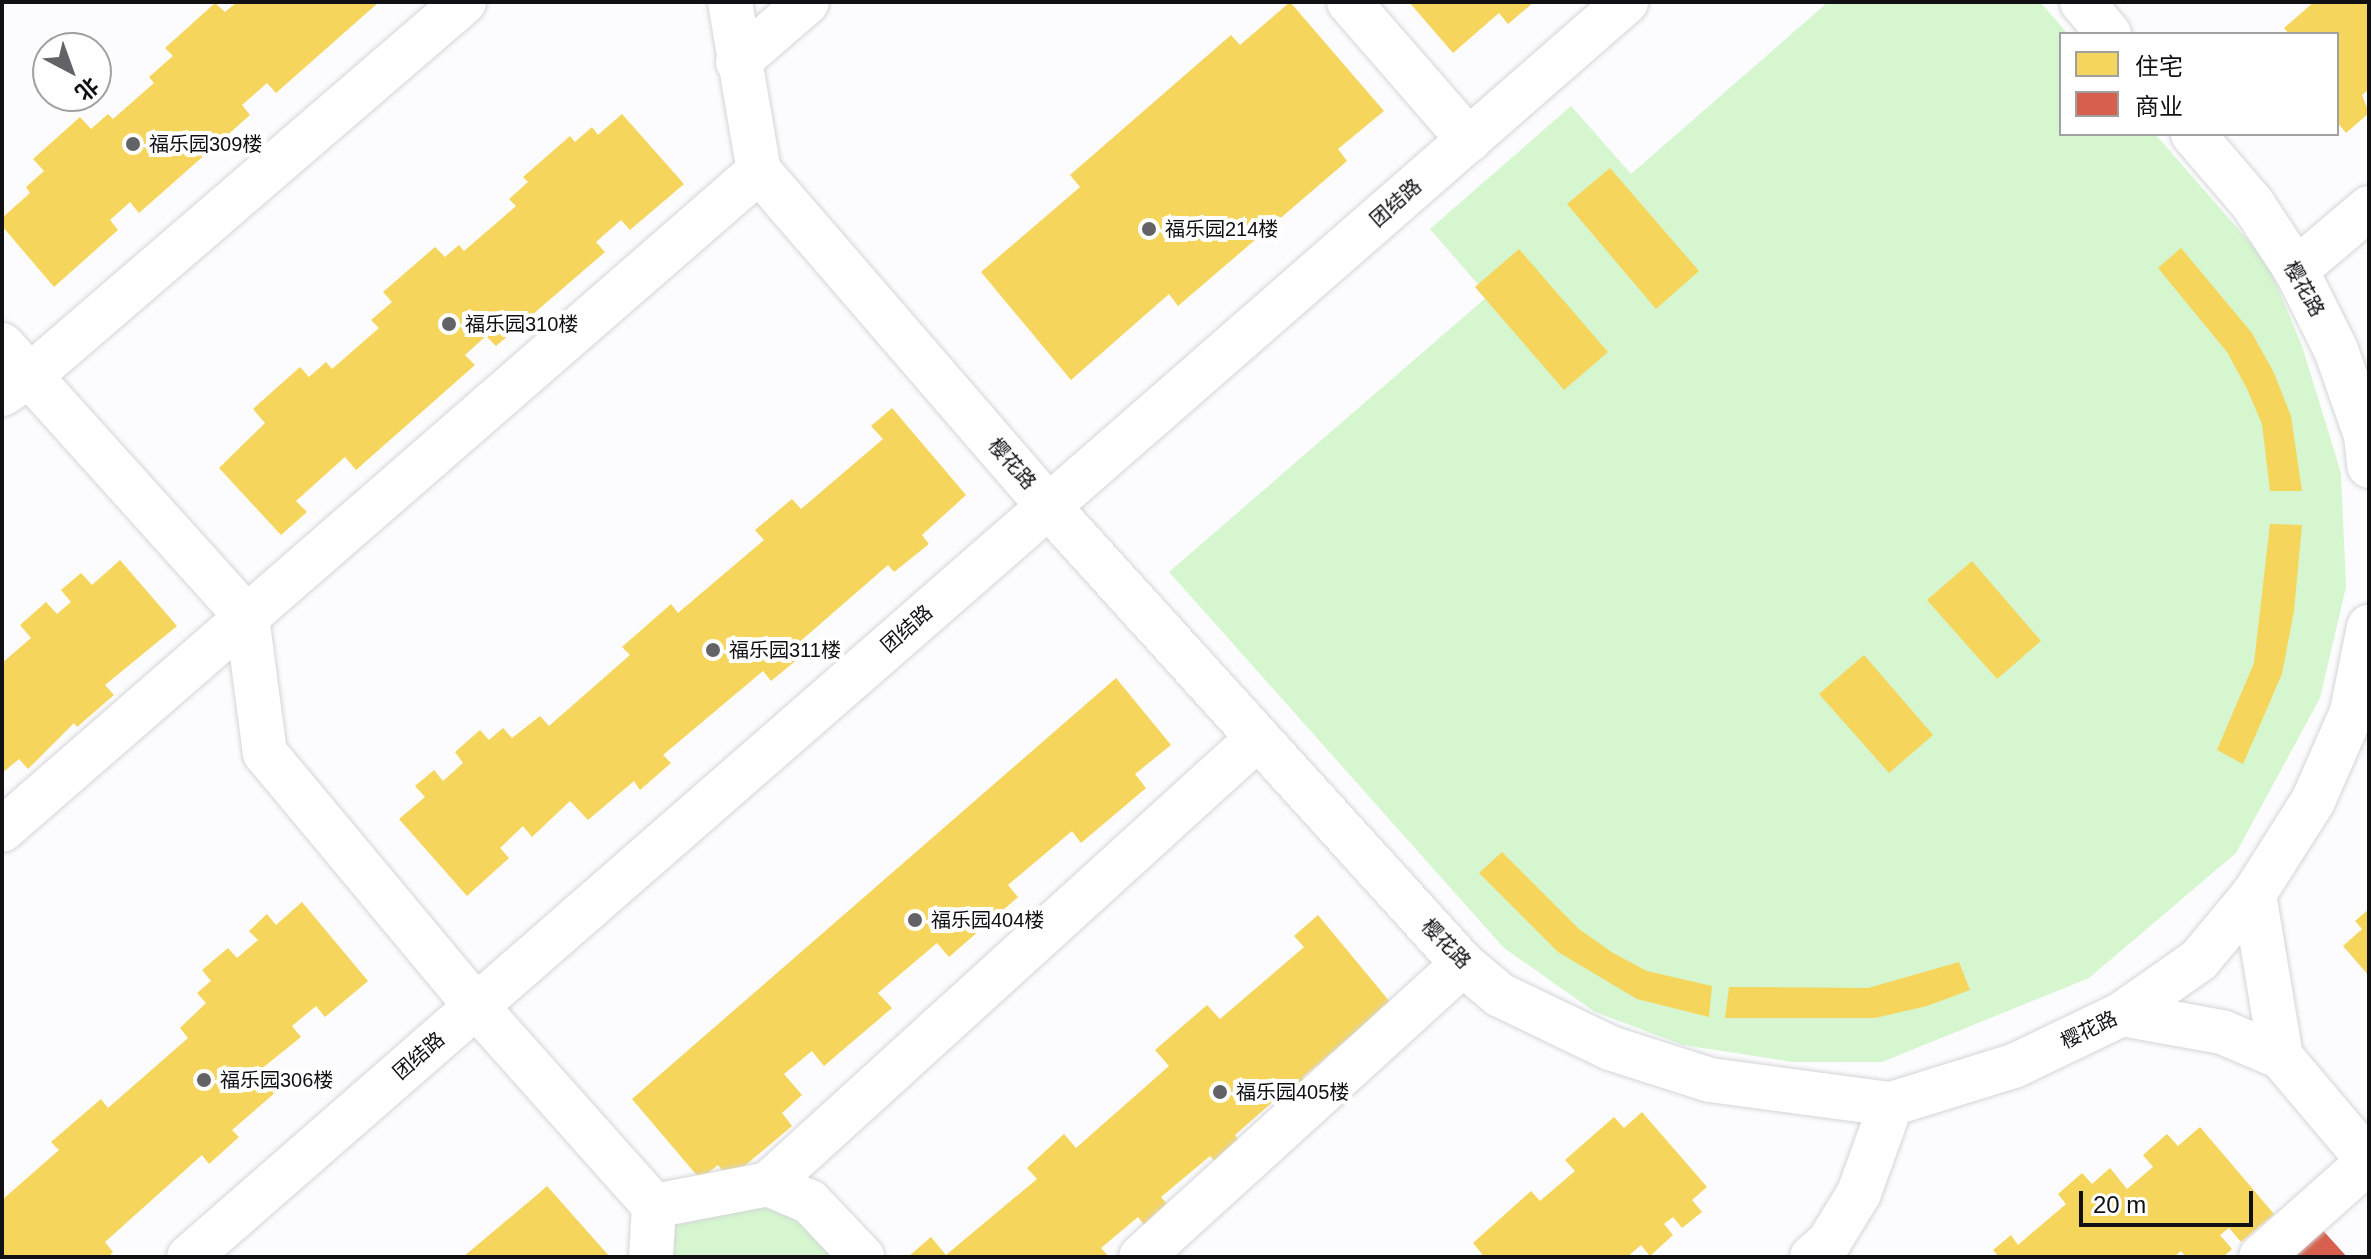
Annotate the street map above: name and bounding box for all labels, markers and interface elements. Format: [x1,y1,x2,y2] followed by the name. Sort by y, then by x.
[32,32,112,112] north arrow
[2059,32,2339,136] legend
[2135,53,2183,80] text: 住宅
[70,72,103,106] text: 北
[2135,93,2183,120] text: 商业
[149,132,262,156] place label: 福乐园309楼
[124,135,142,153] marker: 福乐园309楼
[1365,174,1427,232] street label: 团结路
[1165,217,1278,241] place label: 福乐园214楼
[1140,220,1158,238] marker: 福乐园214楼
[2279,257,2329,321] street label: 樱花路
[465,312,578,336] place label: 福乐园310楼
[440,315,458,333] marker: 福乐园310楼
[983,433,1041,495] street label: 樱花路
[876,600,938,658] street label: 团结路
[729,638,841,662] place label: 福乐园311楼
[704,641,722,659] marker: 福乐园311楼
[931,908,1044,932] place label: 福乐园404楼
[906,911,924,929] marker: 福乐园404楼
[1417,914,1475,974] street label: 樱花路
[2057,1006,2121,1054] street label: 樱花路
[388,1027,450,1085] street label: 团结路
[220,1068,333,1092] place label: 福乐园306楼
[195,1071,213,1089] marker: 福乐园306楼
[1236,1080,1349,1104] place label: 福乐园405楼
[1211,1083,1229,1101] marker: 福乐园405楼
[2083,1175,2257,1225] scale bar
[2093,1191,2146,1218] text: 20 m

